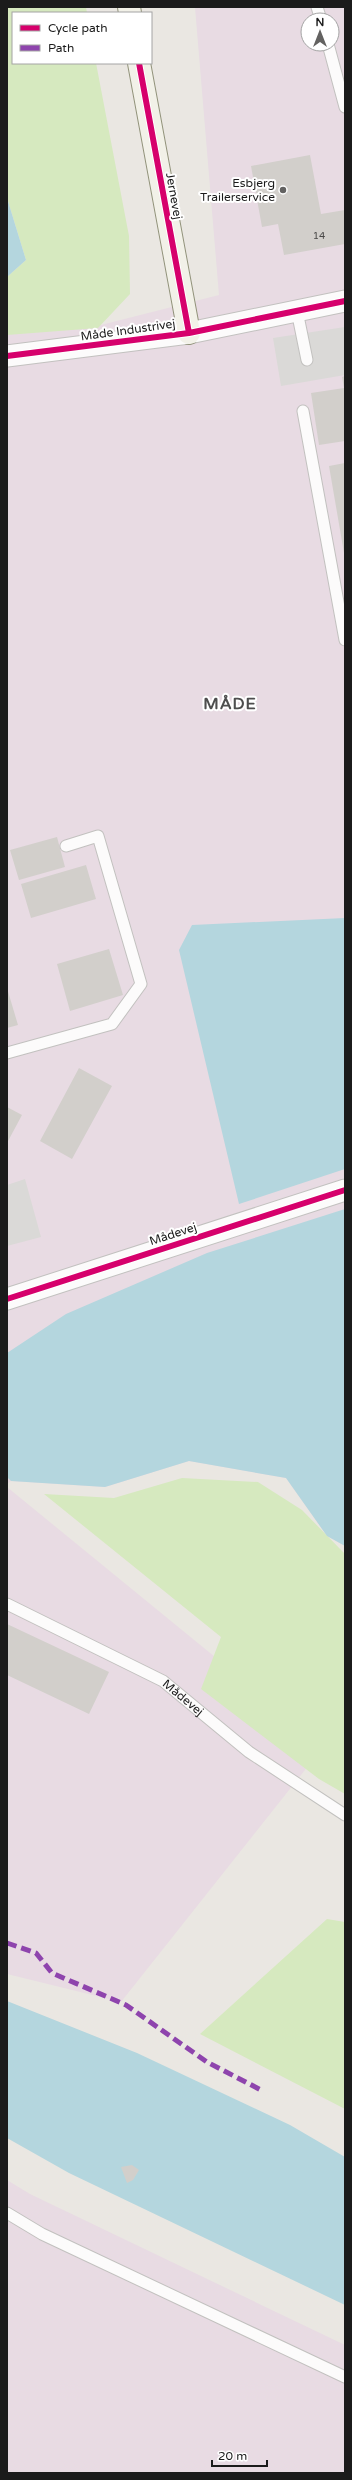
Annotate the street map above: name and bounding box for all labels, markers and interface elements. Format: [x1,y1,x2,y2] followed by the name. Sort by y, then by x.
[12,12,152,64] legend
[300,12,340,52] north arrow
[316,16,324,29] text: N
[48,21,107,35] text: Cycle path
[48,41,74,55] text: Path
[163,172,185,220] street label: Jernevej
[200,176,275,204] place label: Esbjerg Trailerservice
[278,185,288,195] marker: Esbjerg Trailerservice
[313,230,325,242] house number: 14
[80,316,176,344] street label: Måde Industrivej
[203,694,257,714] district label: MÅDE
[148,1220,198,1248] street label: Mådevej
[160,1677,206,1719] street label: Mådevej
[212,2442,267,2468] scale bar
[218,2449,247,2463] text: 20 m

